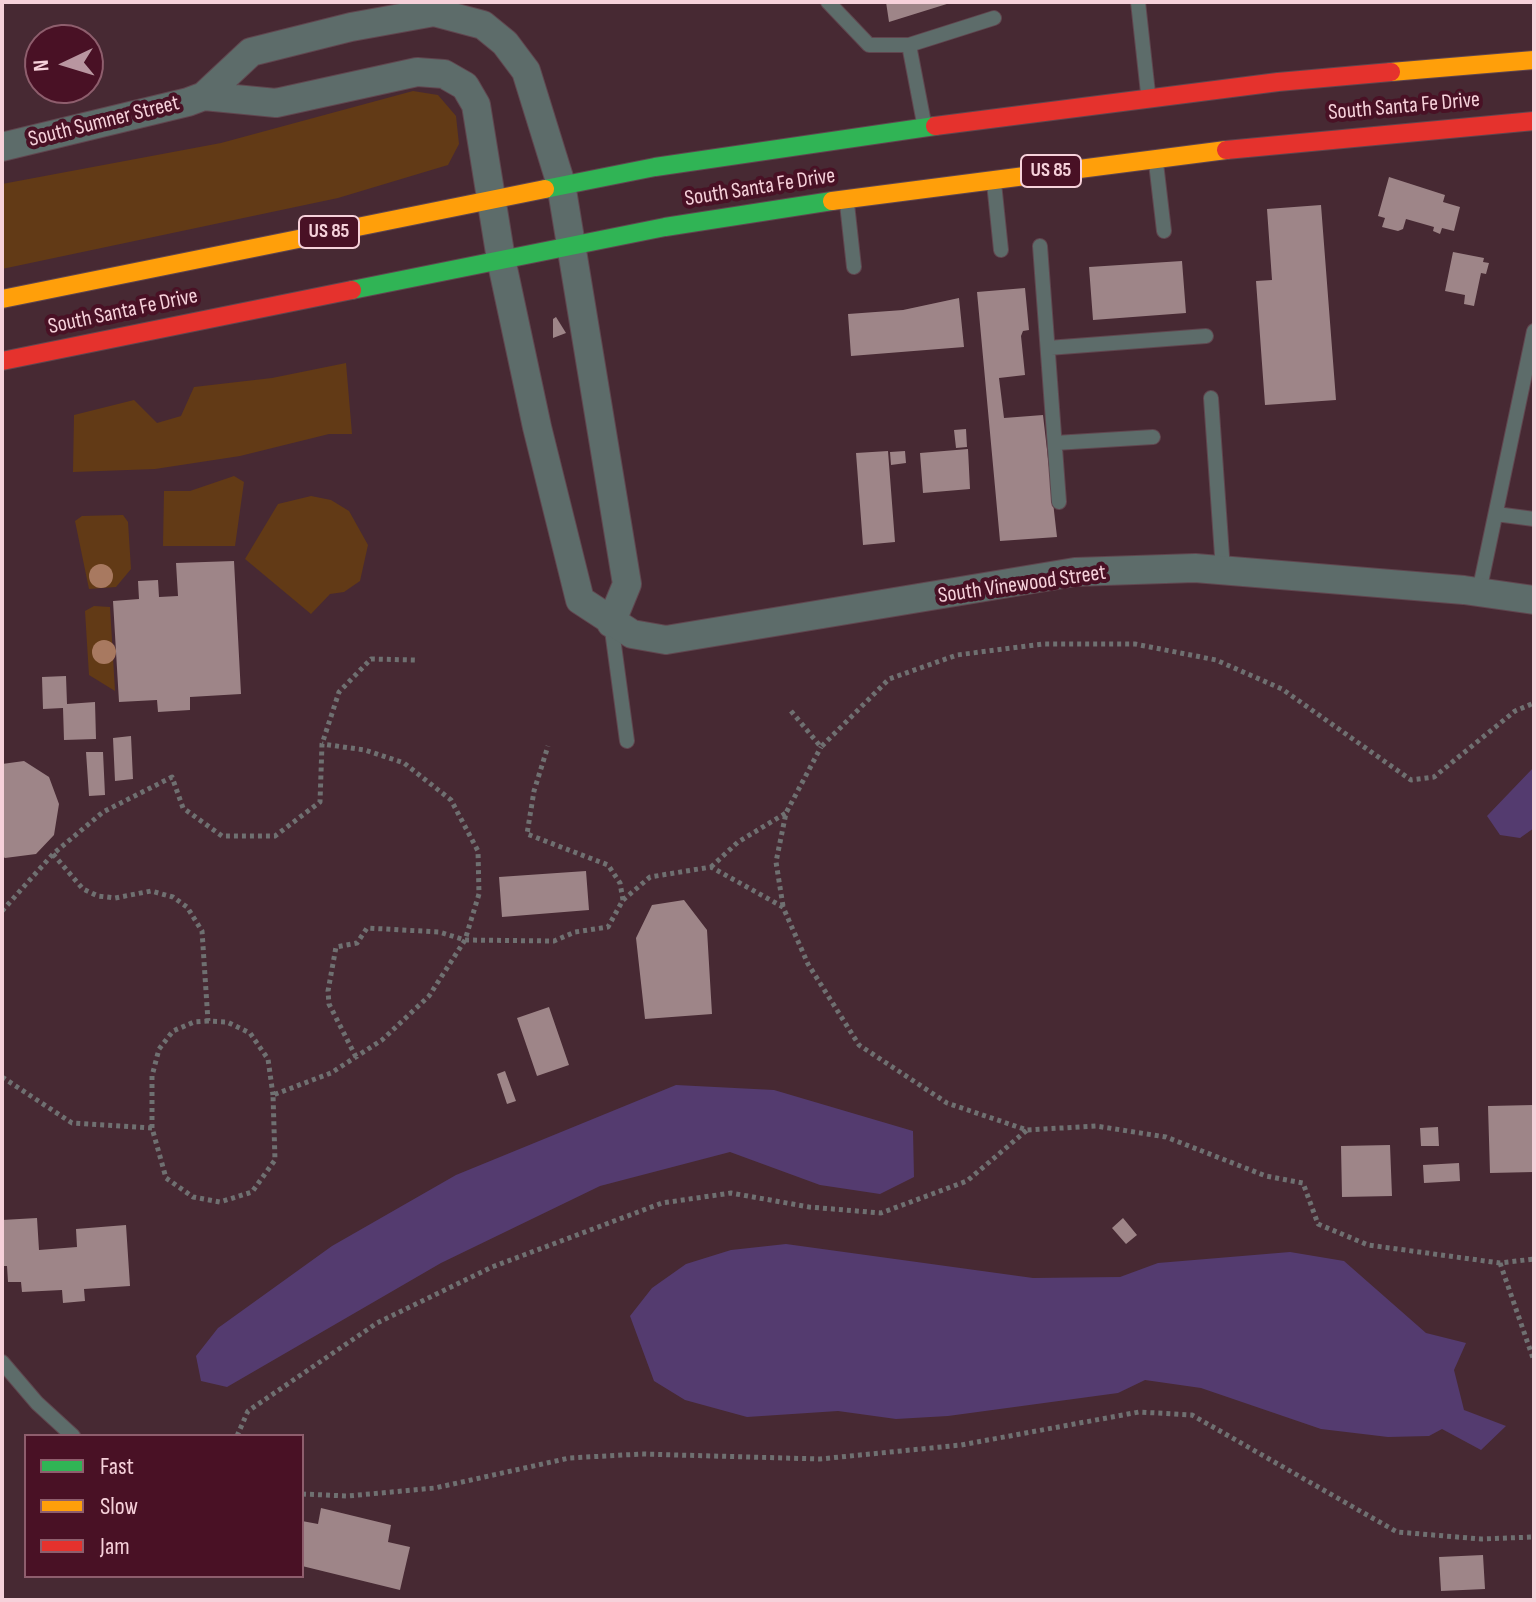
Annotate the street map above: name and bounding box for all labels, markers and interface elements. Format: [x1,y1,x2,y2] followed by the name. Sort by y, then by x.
[24,24,104,104] north arrow
[28,59,55,72] text: N
[1327,87,1481,127] street label: South Santa Fe Drive
[26,90,182,154] street label: South Sumner Street
[1021,155,1081,187] road number: US 85
[683,163,837,213] street label: South Santa Fe Drive
[299,216,359,248] road number: US 85
[46,283,200,341] street label: South Santa Fe Drive
[936,560,1108,610] street label: South Vinewood Street
[24,1434,304,1578] legend
[100,1452,134,1481] text: Fast
[100,1492,138,1521] text: Slow
[100,1532,130,1561] text: Jam

